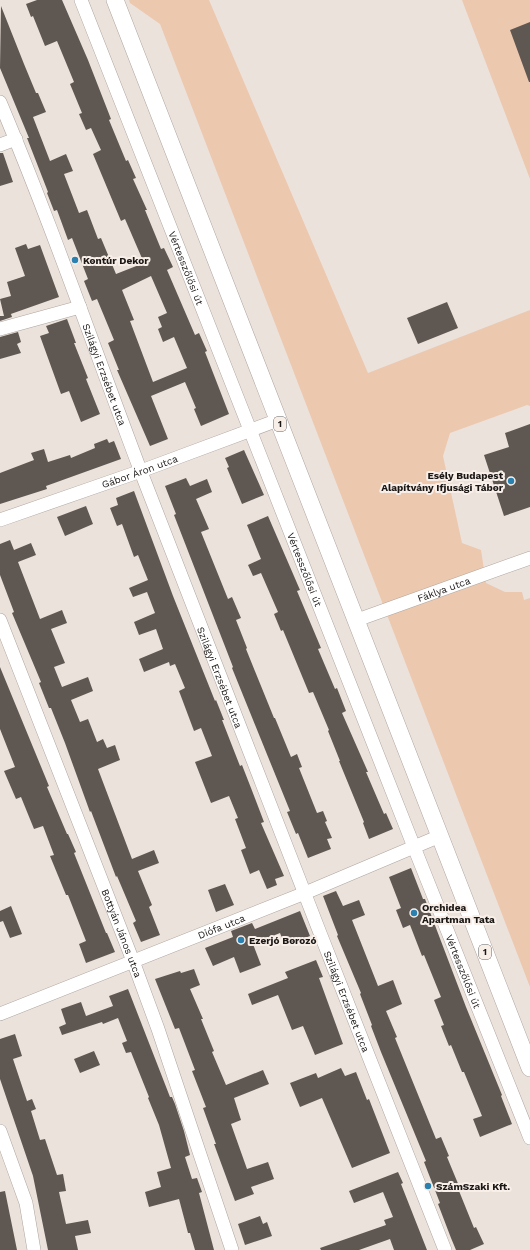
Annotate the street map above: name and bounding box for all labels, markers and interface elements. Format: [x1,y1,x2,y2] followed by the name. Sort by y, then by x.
[167,230,206,307] street label: Vértesszőlősi út
[70,255,80,265] marker: Kontúr Dekor
[83,255,149,266] place label: Kontúr Dekor
[81,322,129,427] street label: Szilágyi Erzsébet utca
[274,417,286,431] road number: 1
[100,452,179,490] street label: Gábor Áron utca
[381,470,504,493] place label: Esély Budapest Alapítvány Ifjusági Tábor
[506,476,516,486] marker: Esély Budapest Alapítvány Ifjusági Tábor
[285,531,325,609] street label: Vértesszőlősi út
[416,574,472,603] street label: Fáklya utca
[195,625,245,730] street label: Szilágyi Erzsébet utca
[100,887,144,979] street label: Bottyán János utca
[422,902,495,925] place label: Orchidea Apartman Tata
[409,908,419,918] marker: Orchidea Apartman Tata
[196,912,247,941] street label: Diófa utca
[444,933,483,1010] street label: Vértesszőlősi út
[236,935,246,945] marker: Ezerjó Borozó
[249,935,316,946] place label: Ezerjó Borozó
[479,945,491,959] road number: 1
[322,949,372,1054] street label: Szilágyi Erzsébet utca
[423,1181,433,1191] marker: SzámSzaki Kft.
[436,1181,510,1192] place label: SzámSzaki Kft.

